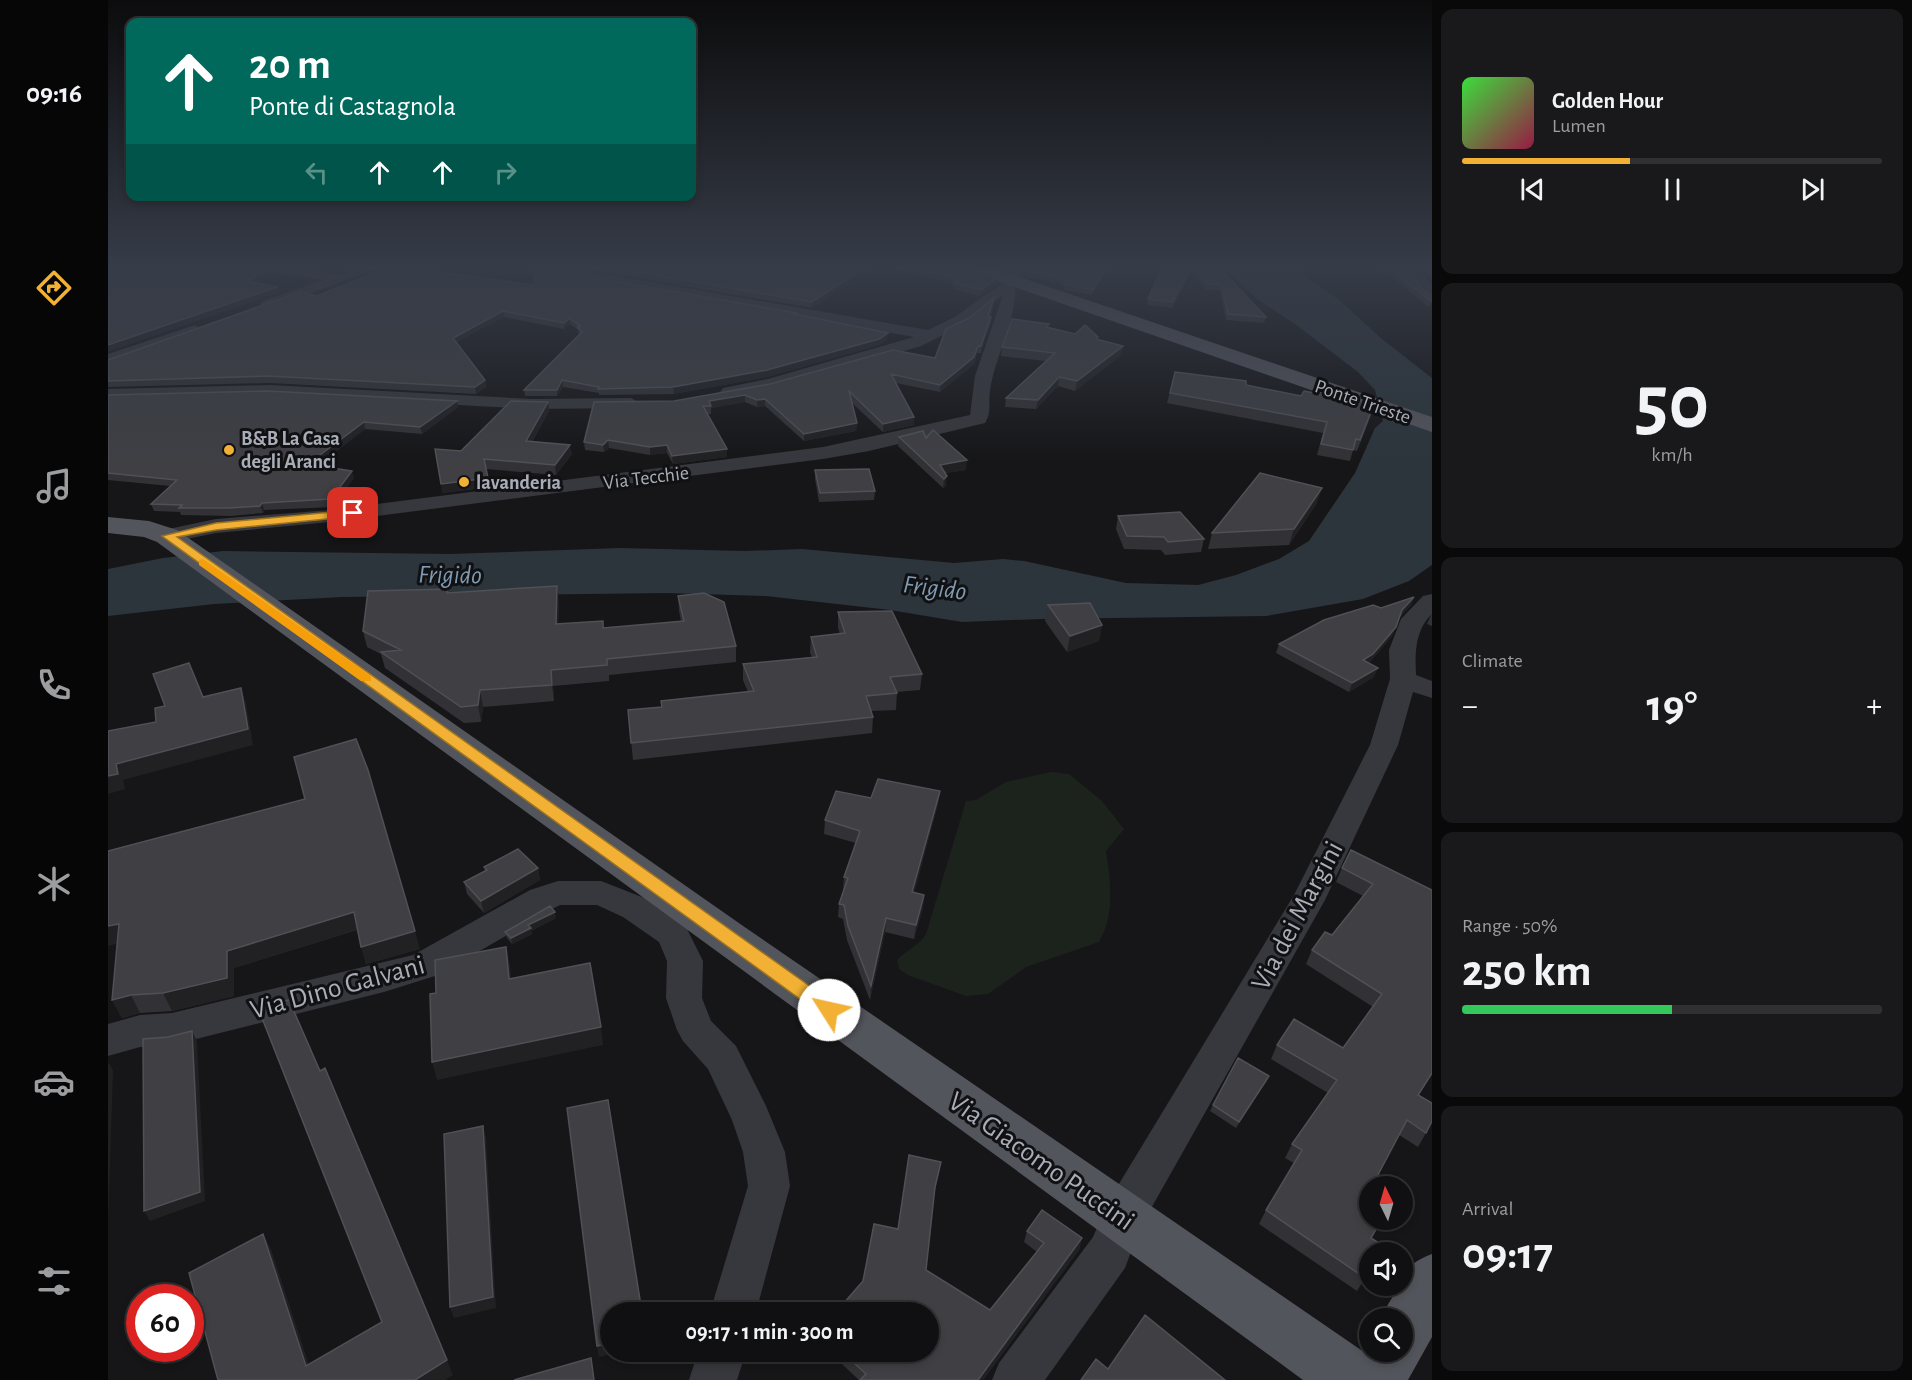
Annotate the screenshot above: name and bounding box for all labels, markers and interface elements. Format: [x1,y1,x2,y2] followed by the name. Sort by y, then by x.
[150,42,228,120] icon: ahead
[249,44,331,86] text: 20 m
[26,80,82,107] text: 09:16
[1552,90,1663,112] text: Golden Hour
[249,93,456,120] text: Ponte di Castagnola
[1552,116,1606,136] text: Lumen
[300,156,333,189] icon: left
[363,156,396,189] icon: ahead
[426,156,459,189] icon: ahead
[489,156,522,189] icon: right
[1516,173,1549,206] icon: previous
[1656,173,1689,206] icon: pause
[1796,173,1829,206] icon: next
[33,267,75,309] icon: directions
[1635,365,1709,443] text: 50
[1312,376,1413,428] street label: Ponte Trieste
[241,429,340,472] place label: B&B La Casa degli Aranci
[222,443,236,457] marker: B&B La Casa degli Aranci
[1651,445,1693,465] text: km/h
[602,463,690,493] street label: Via Tecchie
[33,465,75,507] icon: music
[476,473,562,493] place label: lavanderia
[457,475,471,489] marker: lavanderia
[327,487,378,538] pin
[336,496,369,529] icon: arrive
[418,561,482,589] water label: Frigido
[902,571,968,605] water label: Frigido
[1462,651,1523,671] text: Climate
[33,664,75,706] icon: phone
[1646,684,1698,729] text: 19°
[1462,690,1478,723] text: −
[1866,690,1882,723] text: +
[1247,837,1349,995] street label: Via dei Margini
[33,863,75,905] icon: climate
[1462,916,1558,936] text: Range · 50%
[1462,949,1591,994] text: 250 km
[247,951,428,1025] street label: Via Dino Galvani
[797,978,861,1042] position arrow
[33,1061,75,1103] icon: car
[943,1087,1139,1236] street label: Via Giacomo Puccini
[1359,1176,1413,1230] north arrow
[1359,1176,1413,1362] map controls
[1462,1199,1513,1219] text: Arrival
[1462,1232,1553,1277] text: 09:17
[1359,1242,1413,1296] button: sound
[33,1260,75,1302] icon: filters
[126,1284,204,1362] speed limit sign: 60
[1359,1308,1413,1362] button: search
[686,1321,853,1343] text: 09:17 · 1 min · 300 m

